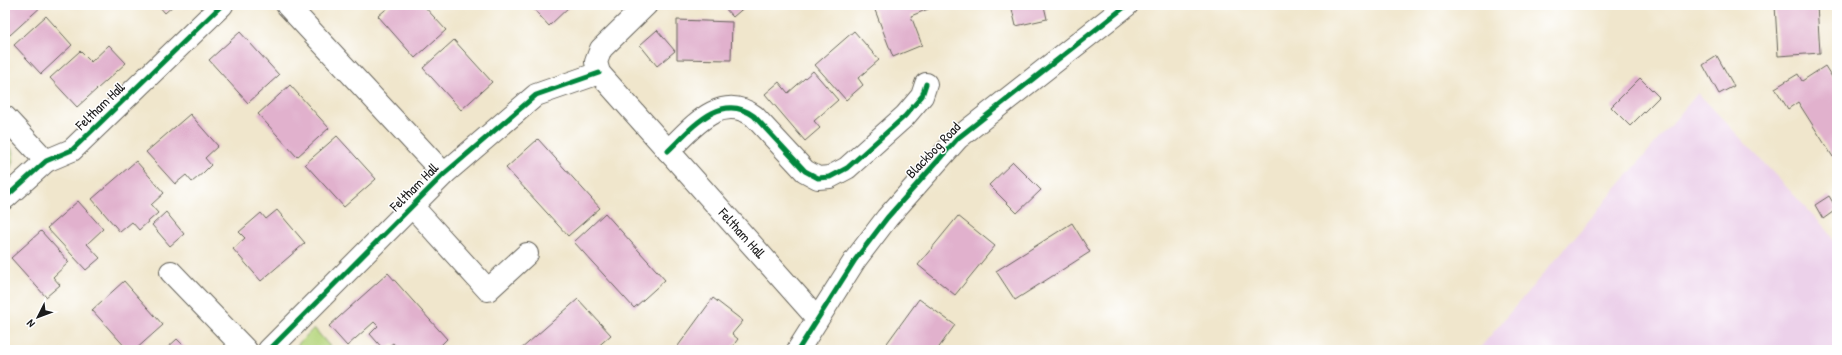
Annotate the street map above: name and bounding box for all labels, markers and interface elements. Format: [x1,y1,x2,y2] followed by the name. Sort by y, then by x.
[70,77,129,135] street label: Feltham Hall
[901,117,965,183] street label: Blackbog Road
[384,157,443,216] street label: Feltham Hall
[714,203,771,263] street label: Feltham Hall
[18,297,58,337] north arrow
[23,317,38,331] text: N

